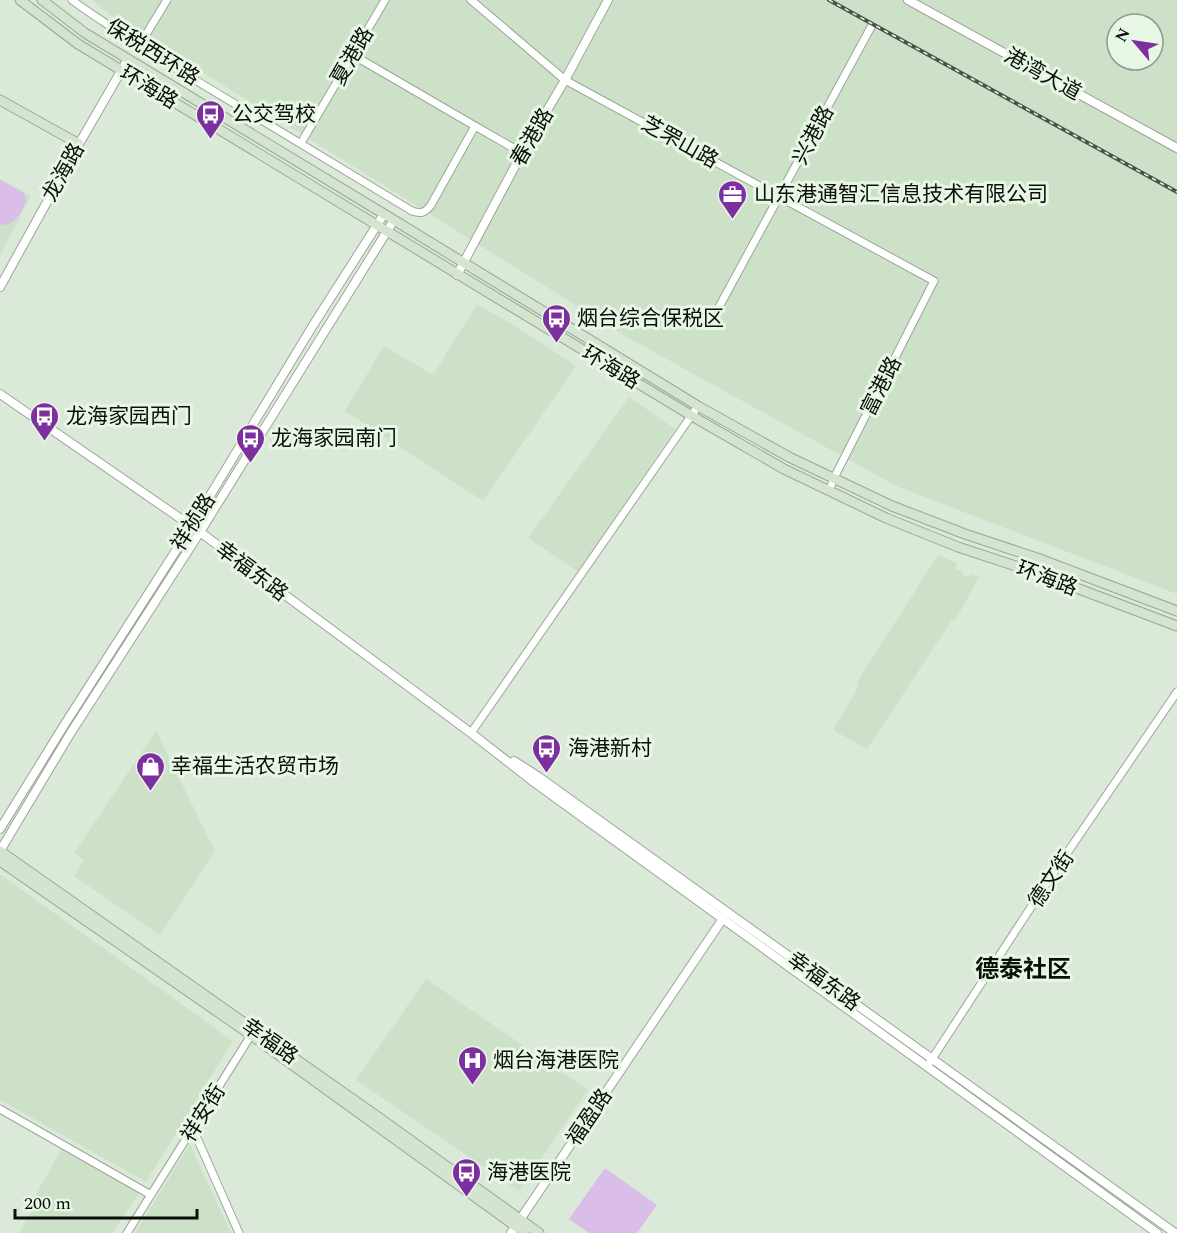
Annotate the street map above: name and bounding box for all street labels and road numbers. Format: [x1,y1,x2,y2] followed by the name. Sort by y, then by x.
[99,11,205,94] street label: 保税西环路
[323,21,382,92] street label: 夏港路
[998,41,1087,109] street label: 港湾大道
[113,58,184,118] street label: 环海路
[785,100,843,171] street label: 兴港路
[503,102,562,173] street label: 春港路
[635,109,724,177] street label: 芝罘山路
[35,137,93,208] street label: 龙海路
[575,338,646,398] street label: 环海路
[853,351,910,422] street label: 富港路
[164,487,224,558] street label: 祥祯路
[208,534,295,610] street label: 幸福东路
[1012,553,1082,605] street label: 环海路
[1021,844,1083,915] street label: 德文街
[780,944,867,1019] street label: 幸福东路
[234,1011,304,1073] street label: 幸福路
[174,1078,234,1149] street label: 祥安街
[559,1082,621,1153] street label: 福盈路

